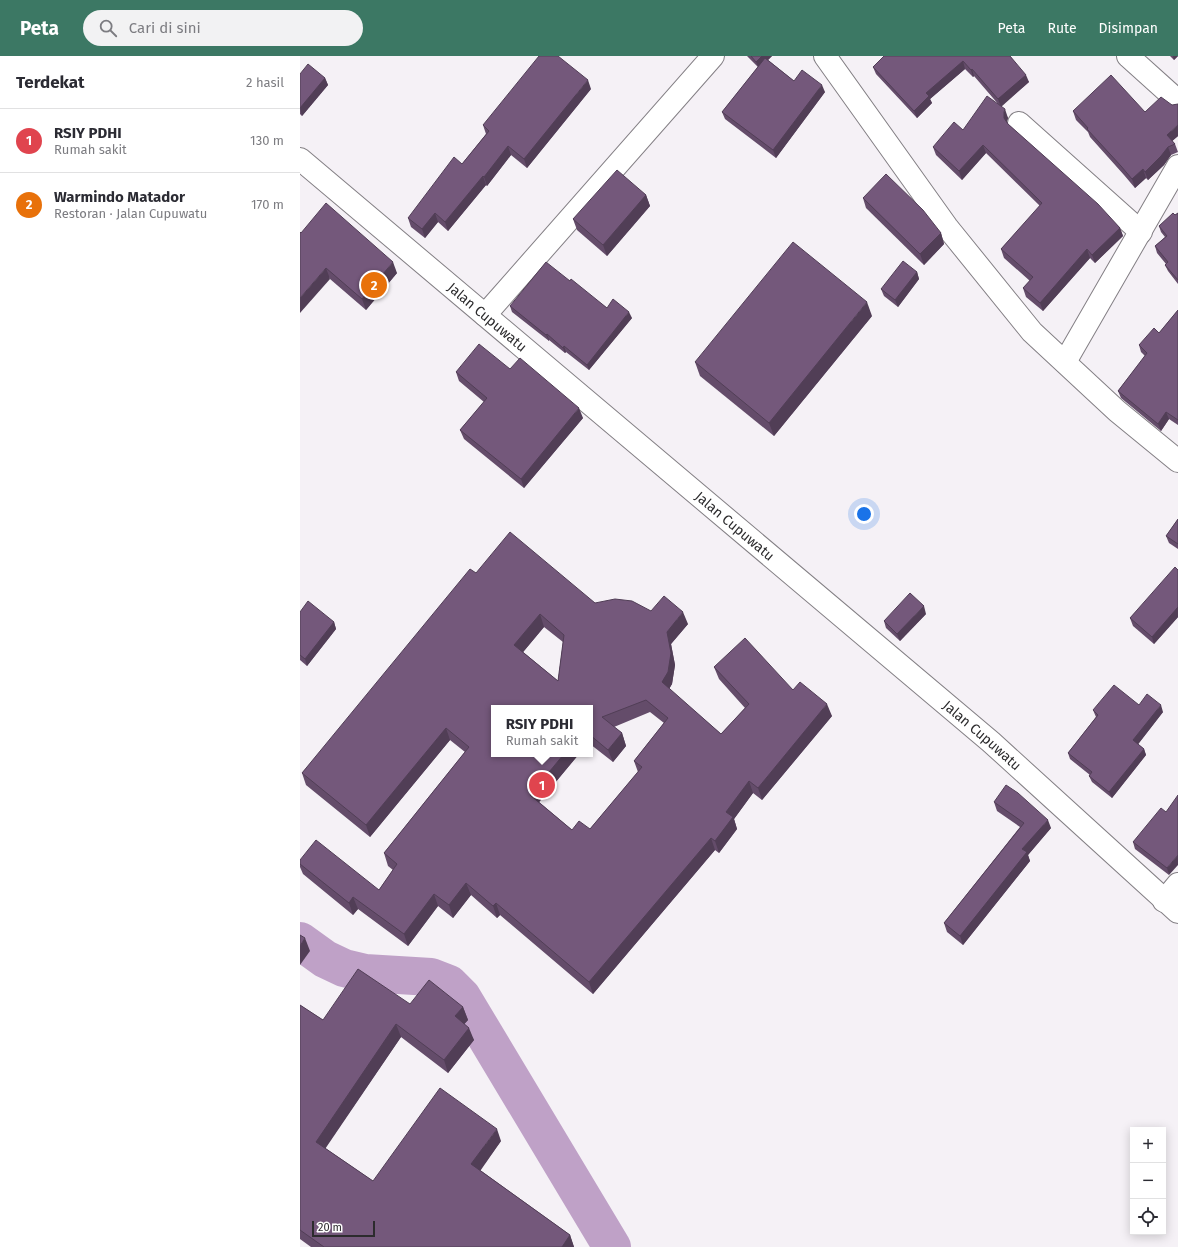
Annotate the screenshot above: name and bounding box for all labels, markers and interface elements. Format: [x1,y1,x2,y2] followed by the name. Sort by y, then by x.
[83,10,363,46] search box
[20,17,59,40] text: Peta
[97,17,119,39] icon: search
[129,19,201,37] text: Cari di sini
[998,20,1025,37] text: Peta
[1047,20,1077,37] text: Rute
[1099,20,1158,37] text: Disimpan
[16,72,85,93] text: Terdekat
[246,75,284,90] text: 2 hasil
[54,124,122,142] text: RSIY PDHI
[26,133,32,148] text: 1
[250,133,284,148] text: 130 m
[54,142,127,157] text: Rumah sakit
[54,188,185,206] text: Warmindo Matador
[26,197,32,212] text: 2
[251,197,284,212] text: 170 m
[54,206,207,221] text: Restoran · Jalan Cupuwatu
[361,270,387,300] pin: 2
[444,279,530,356] street label: Jalan Cupuwatu
[692,488,778,565] street label: Jalan Cupuwatu
[854,504,874,524] your location
[939,697,1025,774] street label: Jalan Cupuwatu
[491,705,593,757] popup
[506,715,573,733] text: RSIY PDHI
[506,733,578,748] text: Rumah sakit
[529,770,555,800] pin: 1
[1130,1127,1166,1235] map controls
[1130,1127,1166,1163] button: +
[1130,1163,1166,1199] button: −
[1130,1199,1166,1235] button: locate
[312,1219,375,1238] scale bar
[318,1221,342,1234] text: 20 m

